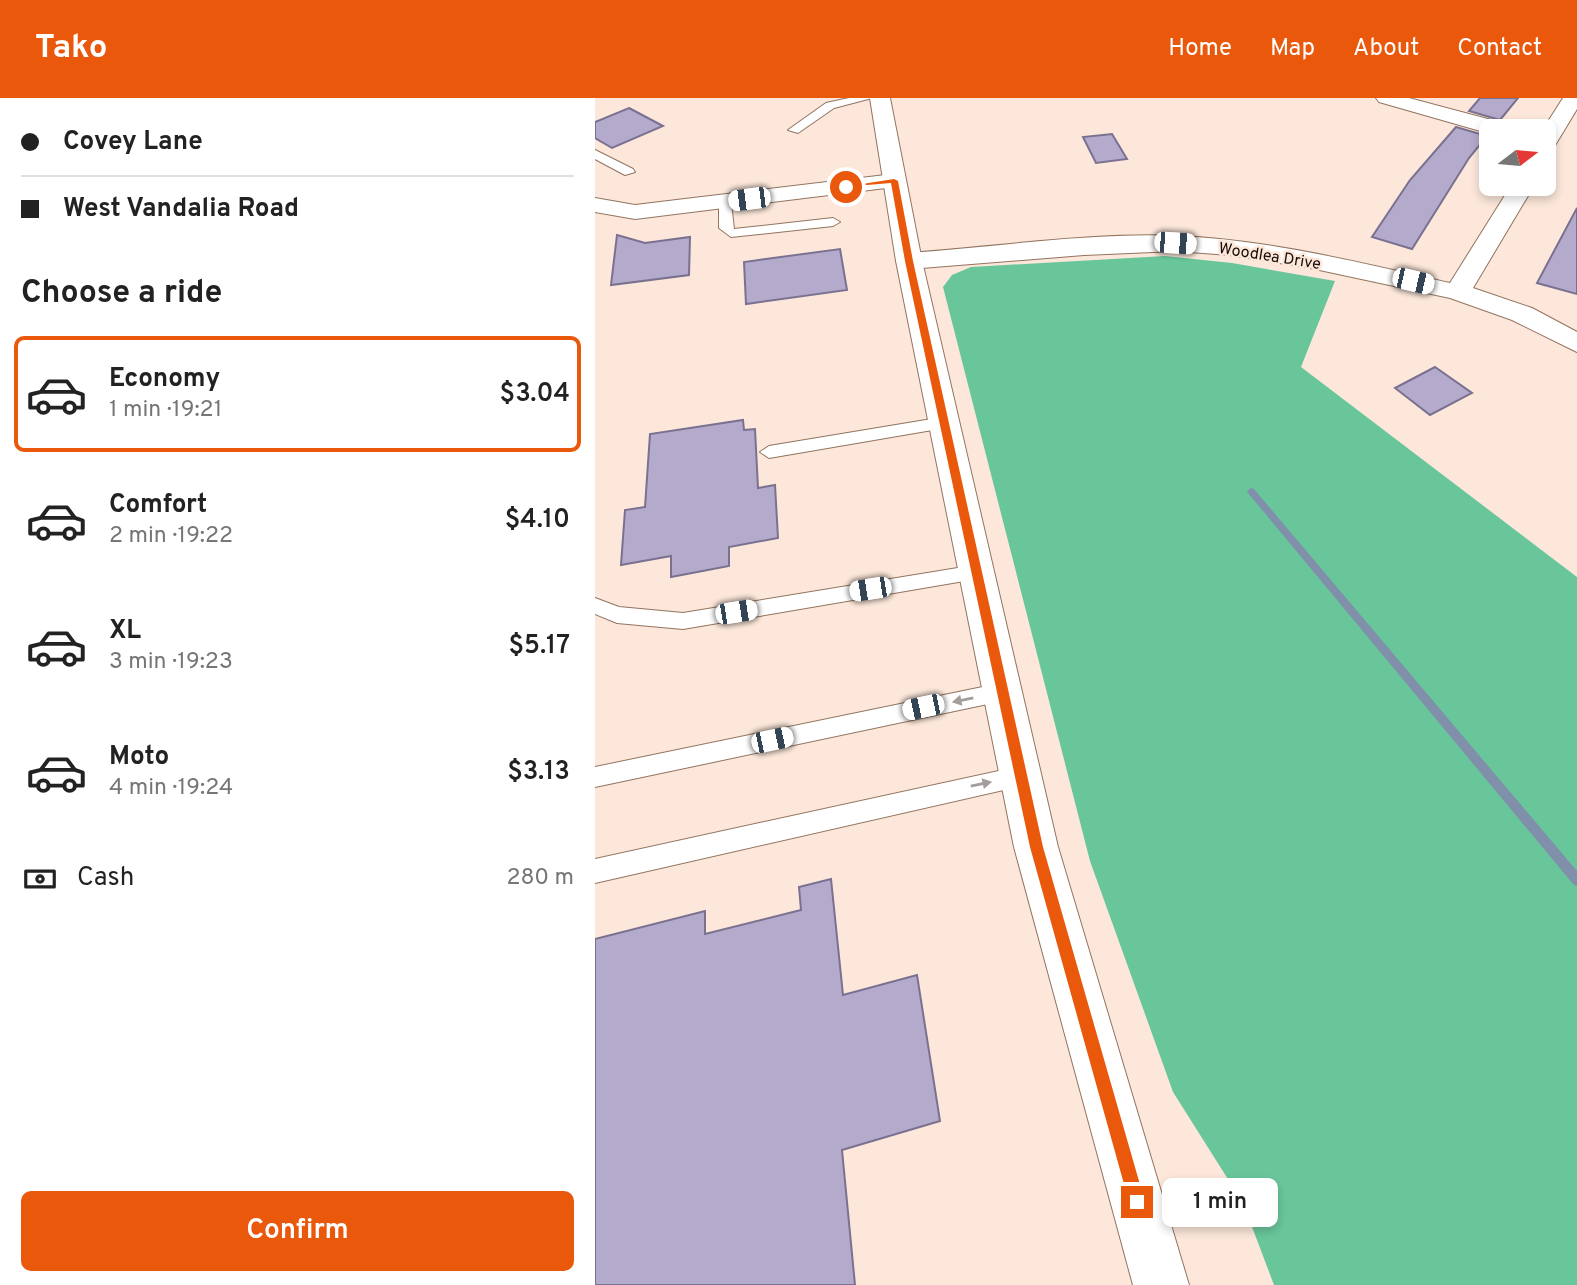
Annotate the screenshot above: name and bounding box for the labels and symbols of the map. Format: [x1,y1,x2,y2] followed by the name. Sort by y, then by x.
[1479,119,1556,196] north arrow
[830,171,862,203] route start
[727,186,772,212] car
[1154,231,1197,255] car
[1217,239,1322,275] street label: Woodlea Drive
[1391,266,1436,296] car
[848,575,893,603] car
[714,598,759,626] car
[901,692,946,722] car
[952,694,974,705] one-way arrow
[750,725,795,755] car
[970,779,992,790] one-way arrow
[1161,1178,1277,1226] callout: 1 min
[1121,1186,1153,1218] route end

